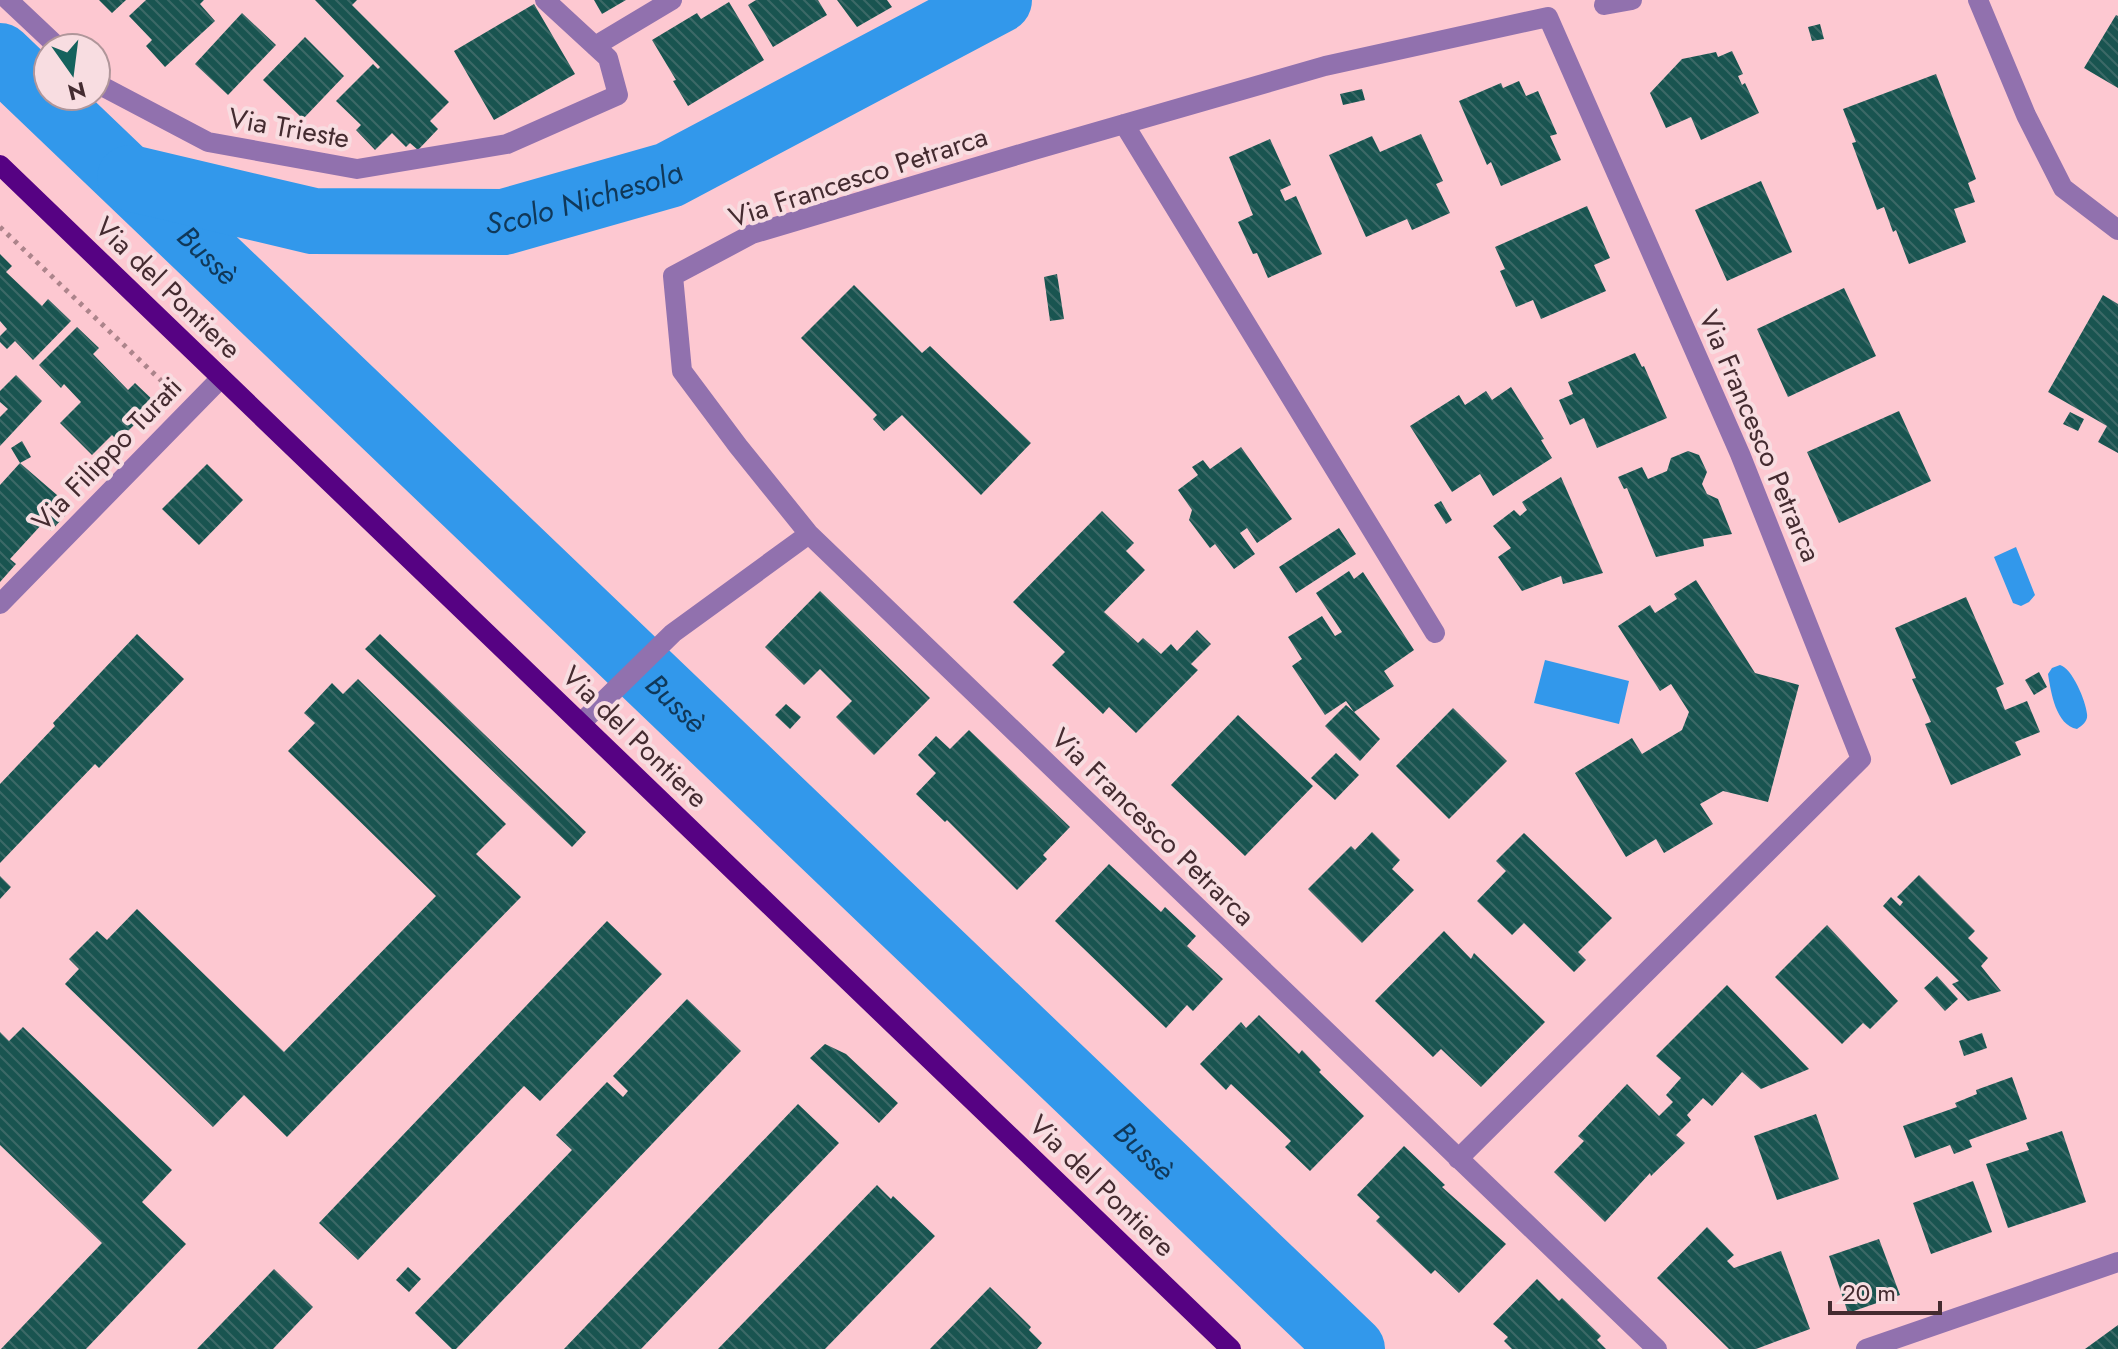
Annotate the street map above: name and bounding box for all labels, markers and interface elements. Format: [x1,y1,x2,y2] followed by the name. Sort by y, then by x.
[32,32,112,112] north arrow
[64,74,89,109] text: N
[225,97,353,159] street label: Via Trieste
[723,116,993,238] street label: Via Francesco Petrarca
[486,150,691,243] water label: Scolo Nichesola
[86,207,250,369] street label: Via del Pontiere
[168,215,248,295] water label: Bussè
[1688,304,1832,568] street label: Via Francesco Petrarca
[23,368,191,540] street label: Via Filippo Turati
[553,656,717,818] street label: Via del Pontiere
[636,663,717,743] water label: Bussè
[1042,719,1264,935] street label: Via Francesco Petrarca
[1020,1105,1184,1267] street label: Via del Pontiere
[1105,1111,1185,1191] water label: Bussè
[1830,1265,1940,1315] scale bar
[1842,1275,1896,1310] text: 20 m

